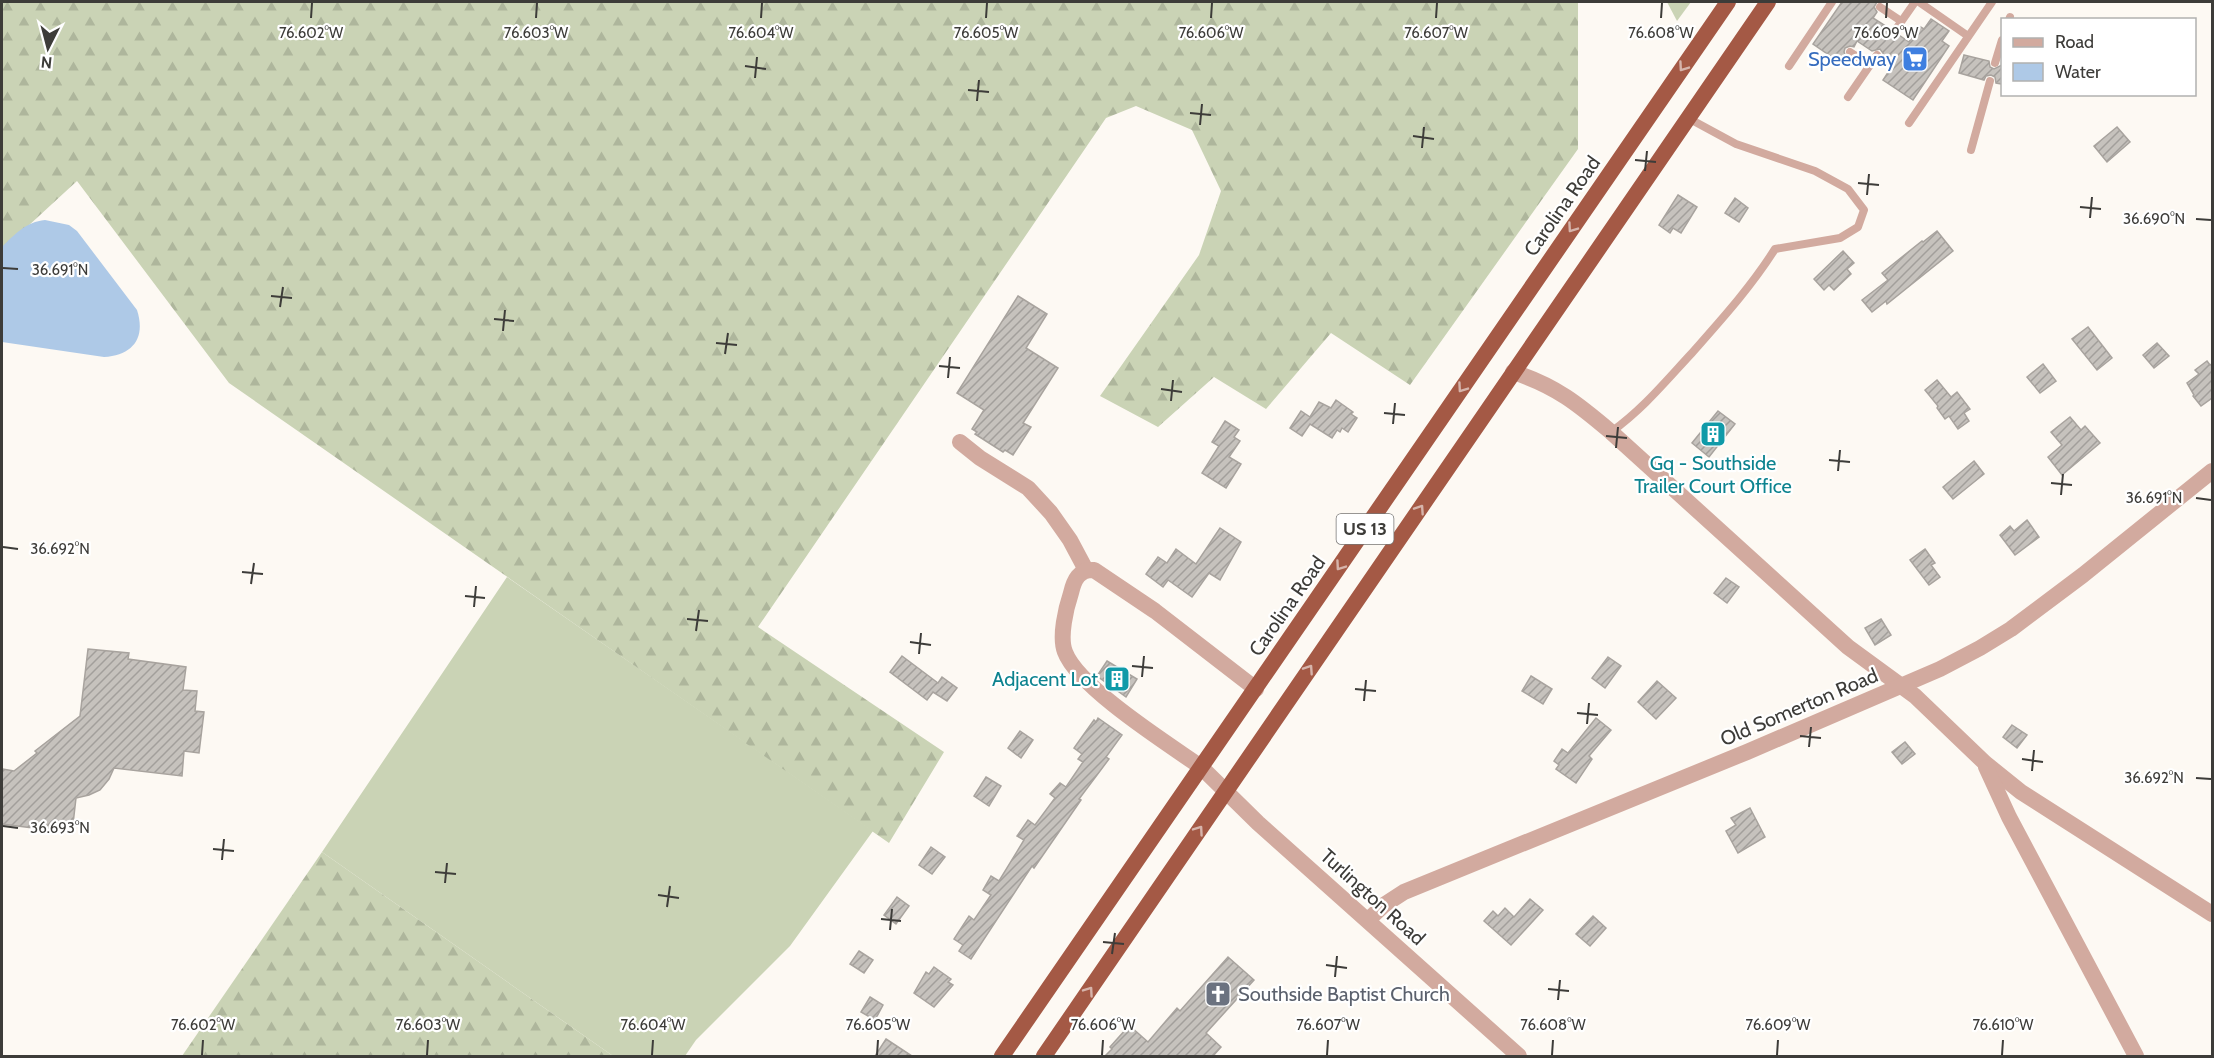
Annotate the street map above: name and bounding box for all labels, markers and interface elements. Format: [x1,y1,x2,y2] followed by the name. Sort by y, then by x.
[18,18,78,78] north arrow
[2001,18,2196,96] legend
[279,24,344,42] text: 76.602°W
[504,24,569,42] text: 76.603°W
[729,24,794,42] text: 76.604°W
[954,24,1019,42] text: 76.605°W
[1179,24,1244,42] text: 76.606°W
[1404,24,1469,42] text: 76.607°W
[1628,24,1695,42] text: 76.608°W
[1854,24,1919,42] text: 76.609°W
[2055,31,2094,53] text: Road
[1900,44,1930,74] supermarket icon: Speedway
[1808,47,1896,71] place label: Speedway
[40,52,53,72] text: N
[1679,60,1690,71] one-way arrow
[2055,61,2101,83] text: Water
[1519,151,1605,261] street label: Carolina Road
[2123,210,2185,228] text: 36.690°N
[1568,221,1579,232] one-way arrow
[32,261,88,279] text: 36.691°N
[1458,382,1469,393] one-way arrow
[1698,419,1728,449] building icon: Gq - Southside Trailer Court Office
[1634,451,1792,498] place label: Gq - Southside Trailer Court Office
[2126,489,2182,507] text: 36.691°N
[1413,504,1424,515] one-way arrow
[1336,514,1394,544] road number: US 13
[30,540,90,558] text: 36.692°N
[1244,551,1330,661] street label: Carolina Road
[1336,560,1347,571] one-way arrow
[1717,663,1881,751] street label: Old Somerton Road
[1102,664,1132,694] building icon: Adjacent Lot
[1302,665,1313,676] one-way arrow
[992,667,1098,691] place label: Adjacent Lot
[2124,769,2184,787] text: 36.692°N
[30,819,90,837] text: 36.693°N
[1192,826,1203,837] one-way arrow
[1316,844,1430,950] street label: Turlington Road
[1203,979,1233,1009] church icon: Southside Baptist Church
[1238,982,1450,1006] place label: Southside Baptist Church
[1082,987,1093,998] one-way arrow
[171,1016,236,1034] text: 76.602°W
[396,1016,461,1034] text: 76.603°W
[621,1016,686,1034] text: 76.604°W
[846,1016,911,1034] text: 76.605°W
[1071,1016,1136,1034] text: 76.606°W
[1296,1016,1361,1034] text: 76.607°W
[1520,1016,1587,1034] text: 76.608°W
[1746,1016,1811,1034] text: 76.609°W
[1972,1016,2034,1034] text: 76.610°W

